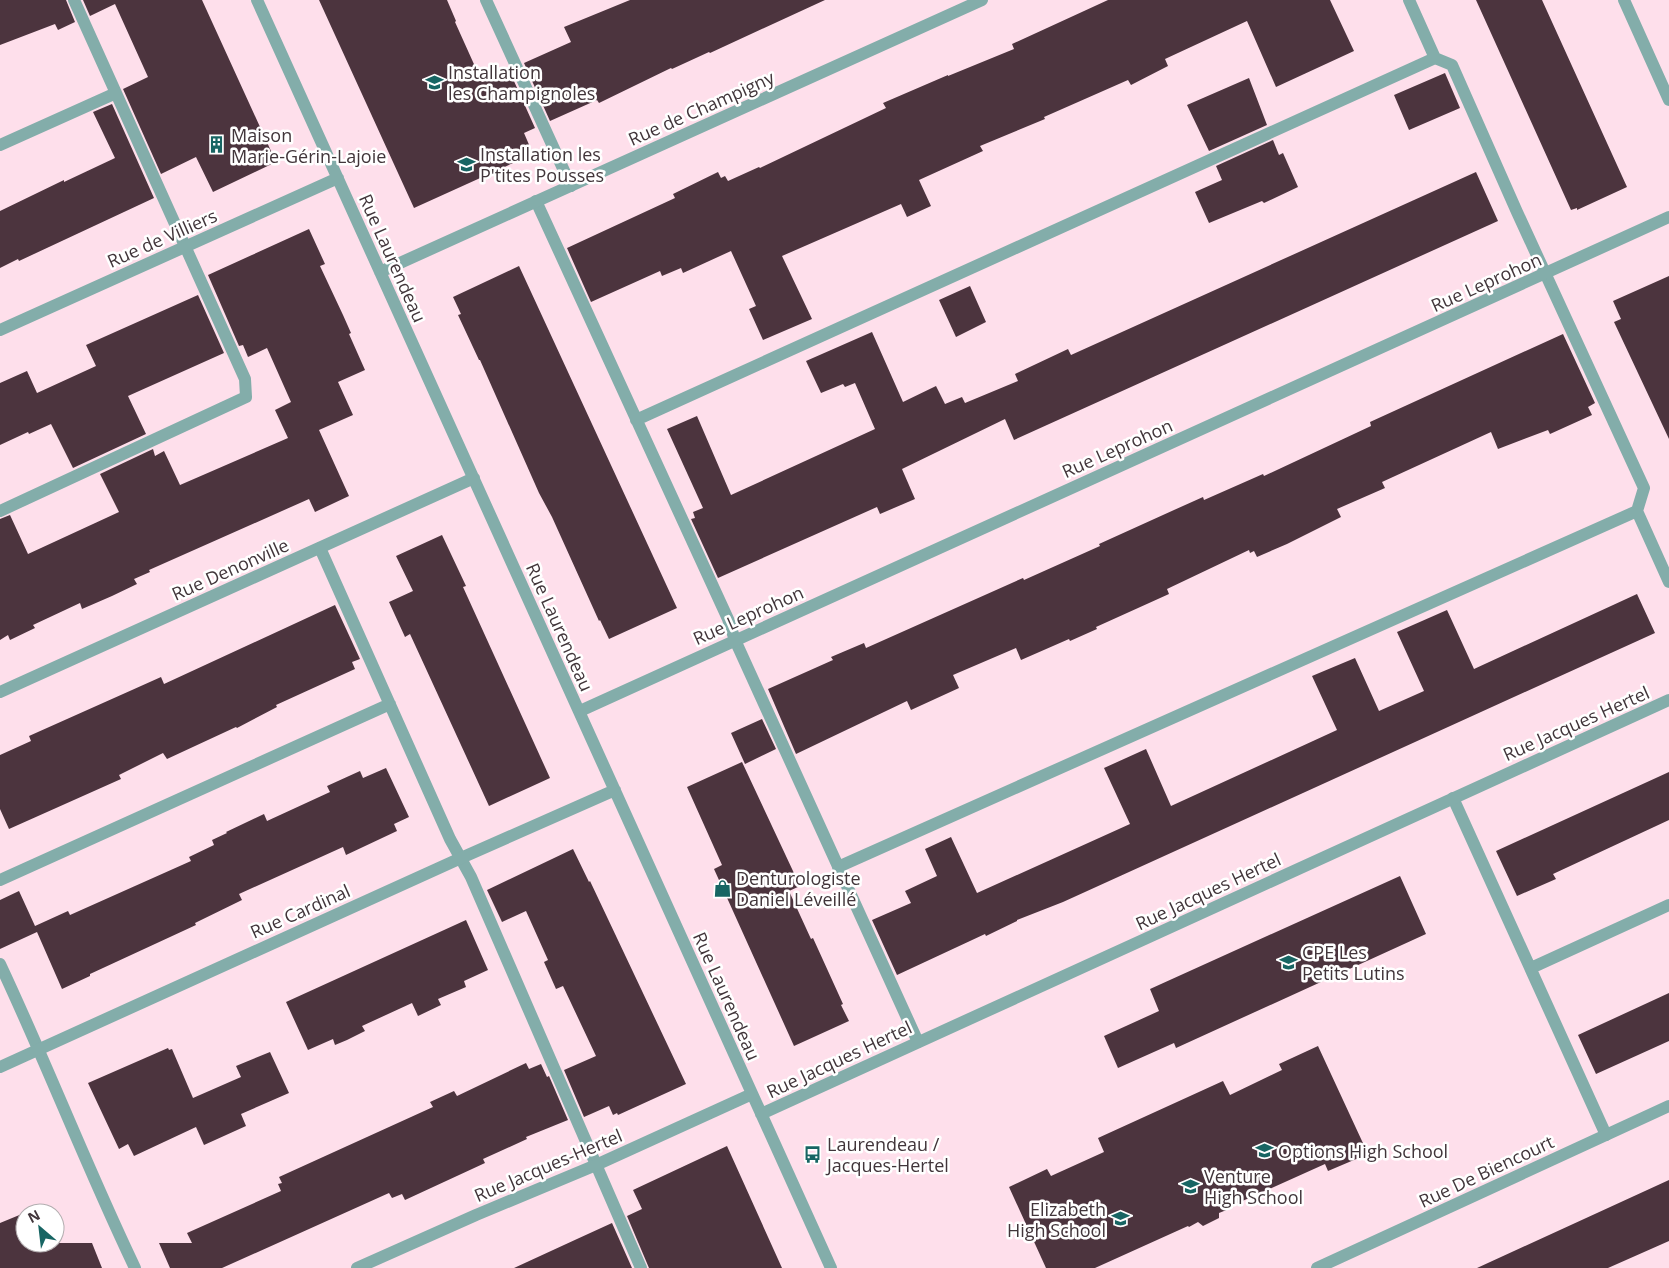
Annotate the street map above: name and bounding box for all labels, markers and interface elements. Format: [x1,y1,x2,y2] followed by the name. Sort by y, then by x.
[448,60,595,105] place label: Installation les Champignoles
[624,65,779,151] street label: Rue de Champigny
[424,72,444,92] school or university icon: Installation les Champignoles
[231,123,386,168] place label: Maison Marie-Gérin-Lajoie
[207,135,227,155] building icon: Maison Marie-Gérin-Lajoie
[480,142,604,187] place label: Installation les P'tites Pousses
[456,154,476,174] school or university icon: Installation les P'tites Pousses
[354,190,432,326] street label: Rue Laurendeau
[103,203,221,273] street label: Rue de Villiers
[1427,247,1545,317] street label: Rue Leprohon
[1058,413,1176,483] street label: Rue Leprohon
[168,532,292,606] street label: Rue Denonville
[521,559,599,695] street label: Rue Laurendeau
[689,580,807,650] street label: Rue Leprohon
[1499,680,1653,766] street label: Rue Jacques Hertel
[1132,847,1284,935] street label: Rue Jacques Hertel
[736,866,861,911] place label: Denturologiste Daniel Léveillé
[246,878,354,944] street label: Rue Cardinal
[712,878,732,898] shop icon: Denturologiste Daniel Léveillé
[688,928,766,1064] street label: Rue Laurendeau
[1302,940,1405,985] place label: CPE Les Petits Lutins
[1278,952,1298,972] school or university icon: CPE Les Petits Lutins
[763,1015,915,1103] street label: Rue Jacques Hertel
[470,1123,626,1207] street label: Rue Jacques-Hertel
[1415,1129,1557,1213] street label: Rue De Biencourt
[825,1132,949,1177] place label: Laurendeau / Jacques-Hertel
[1278,1139,1448,1163] place label: Options High School
[1254,1141,1274,1161] school or university icon: Options High School
[803,1144,823,1164] bus stop icon: Laurendeau / Jacques-Hertel
[1204,1164,1303,1209] place label: Venture High School
[1180,1176,1200,1196] school or university icon: Venture High School
[1007,1197,1106,1242] place label: Elizabeth High School
[15,1203,65,1253] north arrow
[24,1205,43,1227] text: N
[1110,1209,1130,1229] school or university icon: Elizabeth High School

